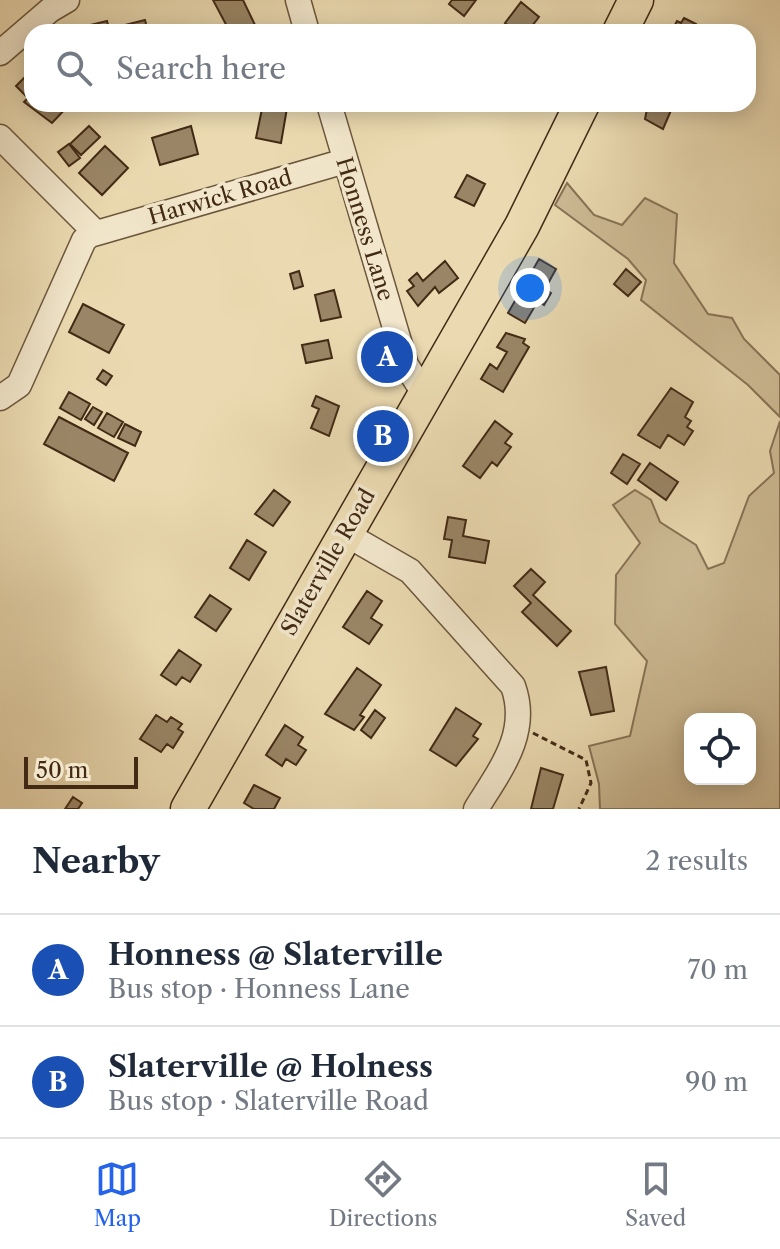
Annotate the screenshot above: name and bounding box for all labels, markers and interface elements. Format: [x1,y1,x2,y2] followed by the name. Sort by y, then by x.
[24,24,756,112] search box
[52,46,96,90] icon: search
[116,50,286,87] text: Search here
[330,154,400,304] street label: Honness Lane
[145,164,295,230] street label: Harwick Road
[510,268,550,308] your location
[361,327,413,387] pin: A
[357,406,409,466] pin: B
[275,484,381,640] street label: Slaterville Road
[684,713,756,785] map controls
[684,713,756,785] button: locate
[24,753,138,789] scale bar
[36,757,88,784] text: 50 m
[32,840,160,882] text: Nearby
[645,845,748,877] text: 2 results
[108,936,443,973] text: Honness @ Slaterville
[48,954,68,986] text: A
[688,954,748,986] text: 70 m
[108,973,410,1005] text: Bus stop · Honness Lane
[108,1048,433,1085] text: Slaterville @ Holness
[48,1066,68,1098] text: B
[685,1066,748,1098] text: 90 m
[108,1085,429,1117] text: Bus stop · Slaterville Road
[94,1157,141,1232] tab: Map
[329,1157,437,1232] tab: Directions
[625,1157,686,1232] tab: Saved

